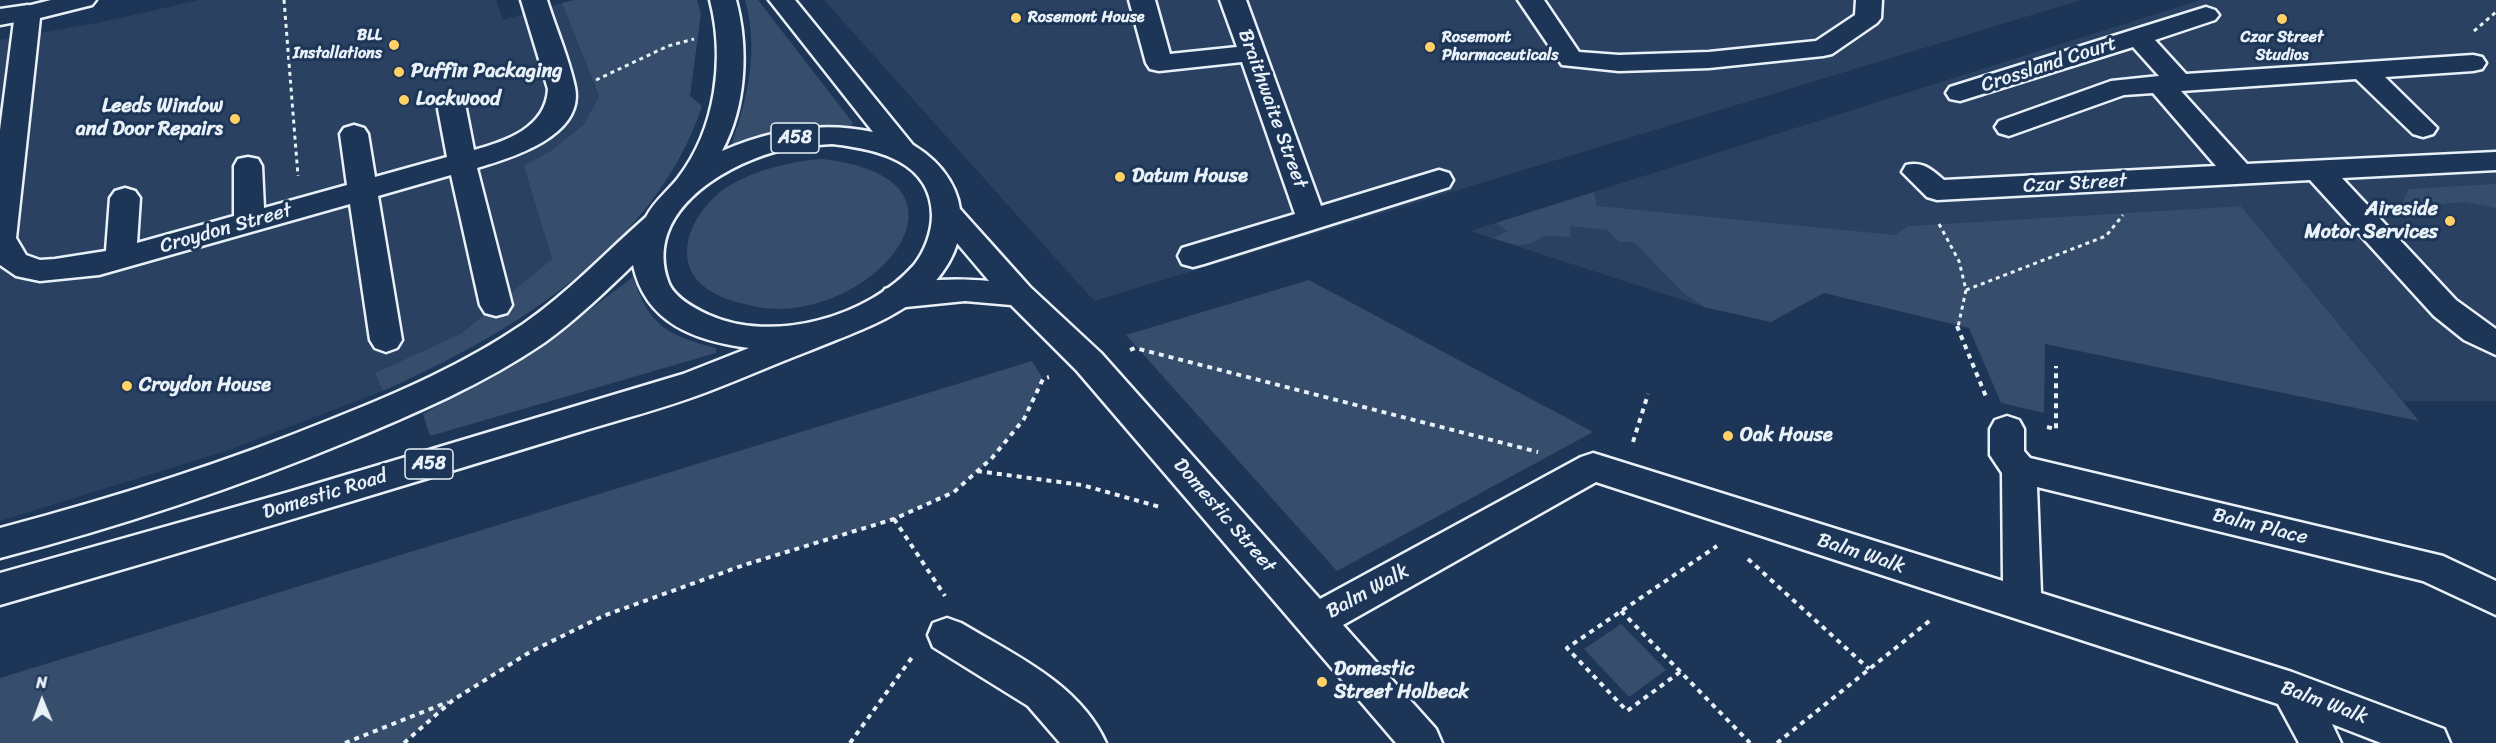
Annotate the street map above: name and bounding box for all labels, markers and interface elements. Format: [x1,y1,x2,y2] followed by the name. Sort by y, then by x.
[1028,8,1145,28] place label: Rosemont House
[1009,11,1023,25] marker: Rosemont House
[2275,12,2289,26] marker: Czar Street Studios
[293,26,382,64] place label: BLL Installations
[1232,26,1312,192] street label: Braithwaite Street
[1442,28,1559,66] place label: Rosemont Pharmaceuticals
[2241,28,2323,66] place label: Czar Street Studios
[1978,32,2120,98] street label: Crossland Court
[387,38,401,52] marker: BLL Installations
[1423,40,1437,54] marker: Rosemont Pharmaceuticals
[411,60,562,84] place label: Puffin Packaging
[392,65,406,79] marker: Puffin Packaging
[416,88,500,112] place label: Lockwood
[397,93,411,107] marker: Lockwood
[76,95,223,142] place label: Leeds Window and Door Repairs
[228,112,242,126] marker: Leeds Window and Door Repairs
[771,123,819,153] road number: A58
[1132,165,1248,189] place label: Datum House
[2023,169,2127,199] street label: Czar Street
[1113,170,1127,184] marker: Datum House
[2305,198,2438,245] place label: Aireside Motor Services
[157,199,295,259] street label: Croydon Street
[2443,214,2457,228] marker: Aireside Motor Services
[139,374,271,398] place label: Croydon House
[120,379,134,393] marker: Croydon House
[1740,424,1833,448] place label: Oak House
[1721,429,1735,443] marker: Oak House
[405,449,453,479] road number: A58
[1168,454,1280,578] street label: Domestic Street
[260,465,390,525] street label: Domestic Road
[2210,504,2310,550] street label: Balm Place
[1814,529,1908,579] street label: Balm Walk
[1323,560,1413,624] street label: Balm Walk
[1334,658,1469,705] place label: Domestic Street Holbeck
[36,668,47,697] text: N
[12,671,72,731] north arrow
[1315,675,1329,689] marker: Domestic Street Holbeck
[2277,676,2371,730] street label: Balm Walk

